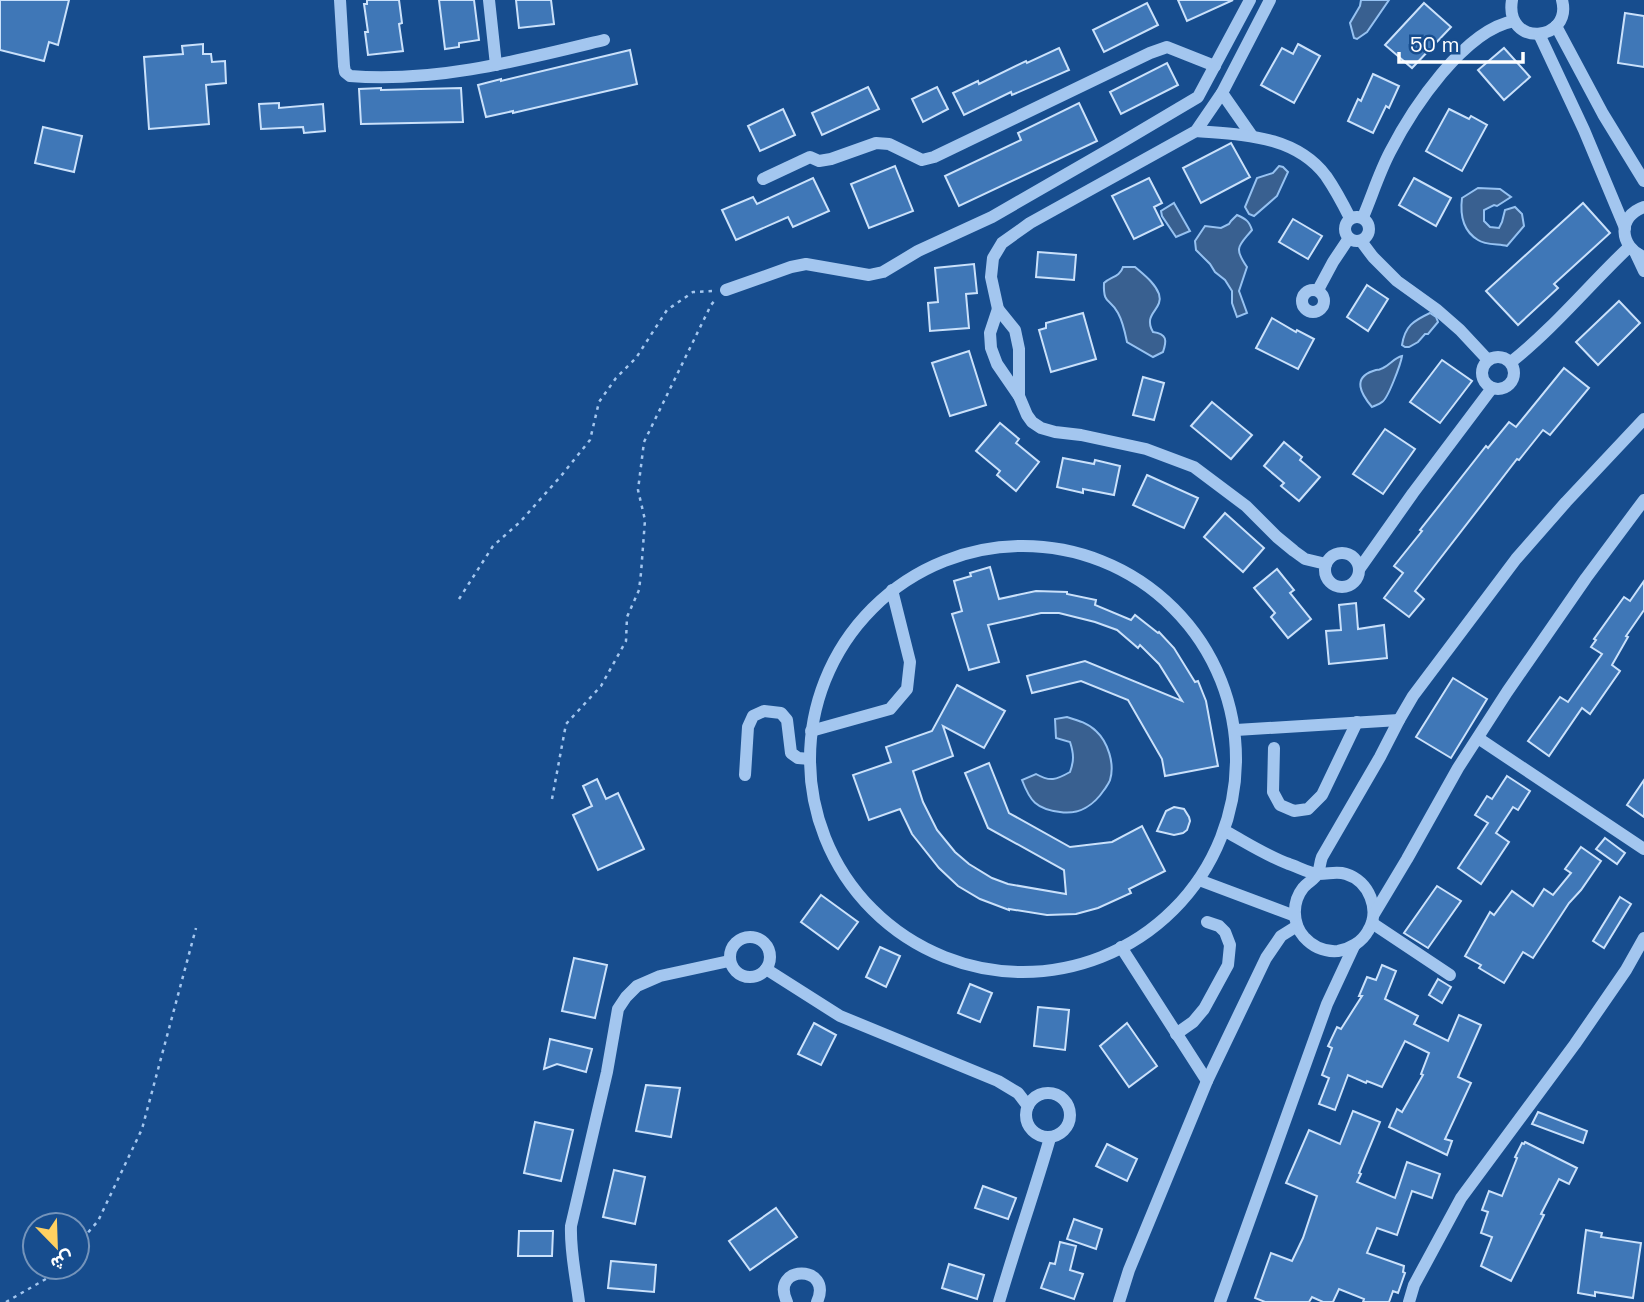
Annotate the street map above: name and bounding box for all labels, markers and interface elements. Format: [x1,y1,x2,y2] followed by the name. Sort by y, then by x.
[1399,21,1523,65] scale bar
[1410,31,1460,58] text: 50 m
[21,1211,91,1281] north arrow
[47,1245,78,1277] text: ش

